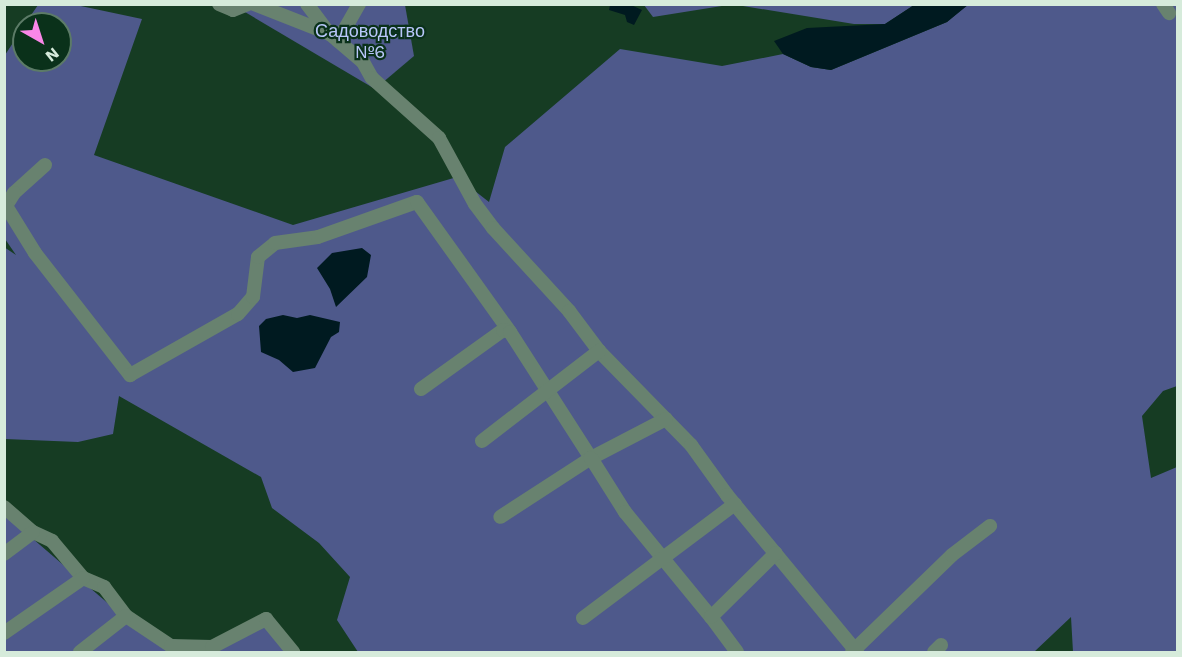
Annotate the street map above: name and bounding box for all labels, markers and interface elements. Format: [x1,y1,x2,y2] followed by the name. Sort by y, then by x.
[12,12,72,72] north arrow
[315,21,425,63] park label: Садоводство №6
[42,44,63,66] text: N

